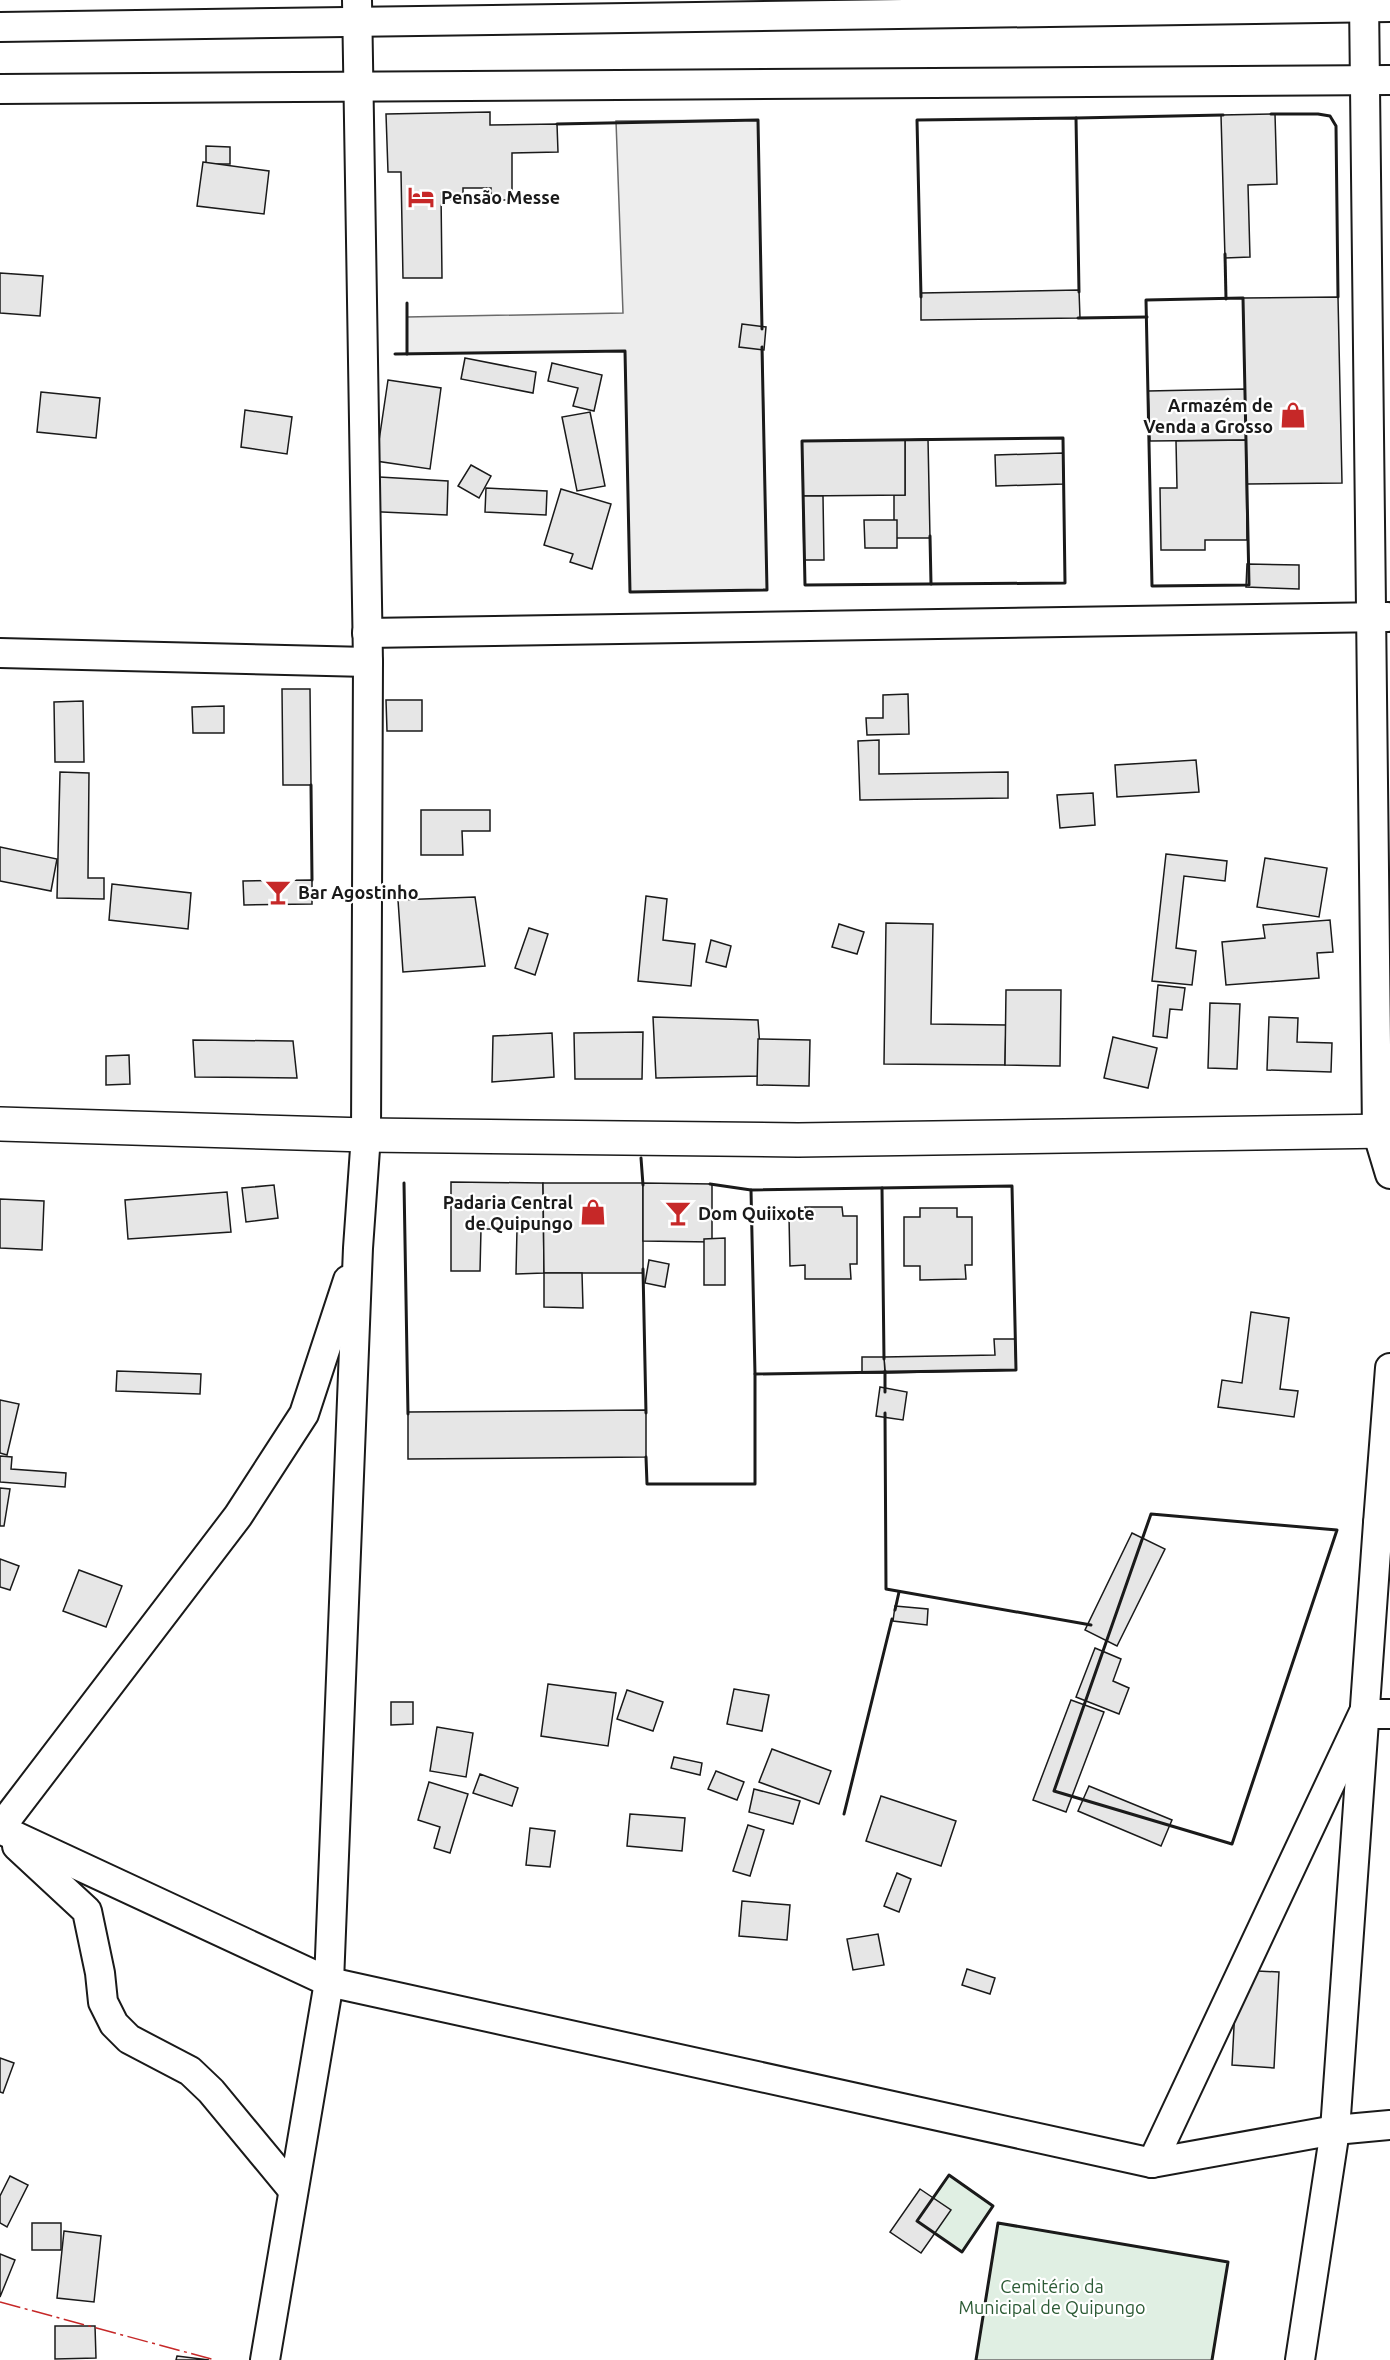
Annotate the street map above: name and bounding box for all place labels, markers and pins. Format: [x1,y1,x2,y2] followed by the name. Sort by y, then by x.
[406,182,436,212] hotel icon: Pensão Messe
[441,187,560,207] place label: Pensão Messe
[1143,395,1273,436] place label: Armazém de Venda a Grosso
[1278,400,1308,430] shop icon: Armazém de Venda a Grosso
[263,877,293,907] bar icon: Bar Agostinho
[298,882,418,902] place label: Bar Agostinho
[443,1192,574,1233] place label: Padaria Central de Quipungo
[578,1197,608,1227] shop icon: Padaria Central de Quipungo
[663,1198,693,1228] bar icon: Dom Quiixote
[698,1203,815,1223] place label: Dom Quiixote

